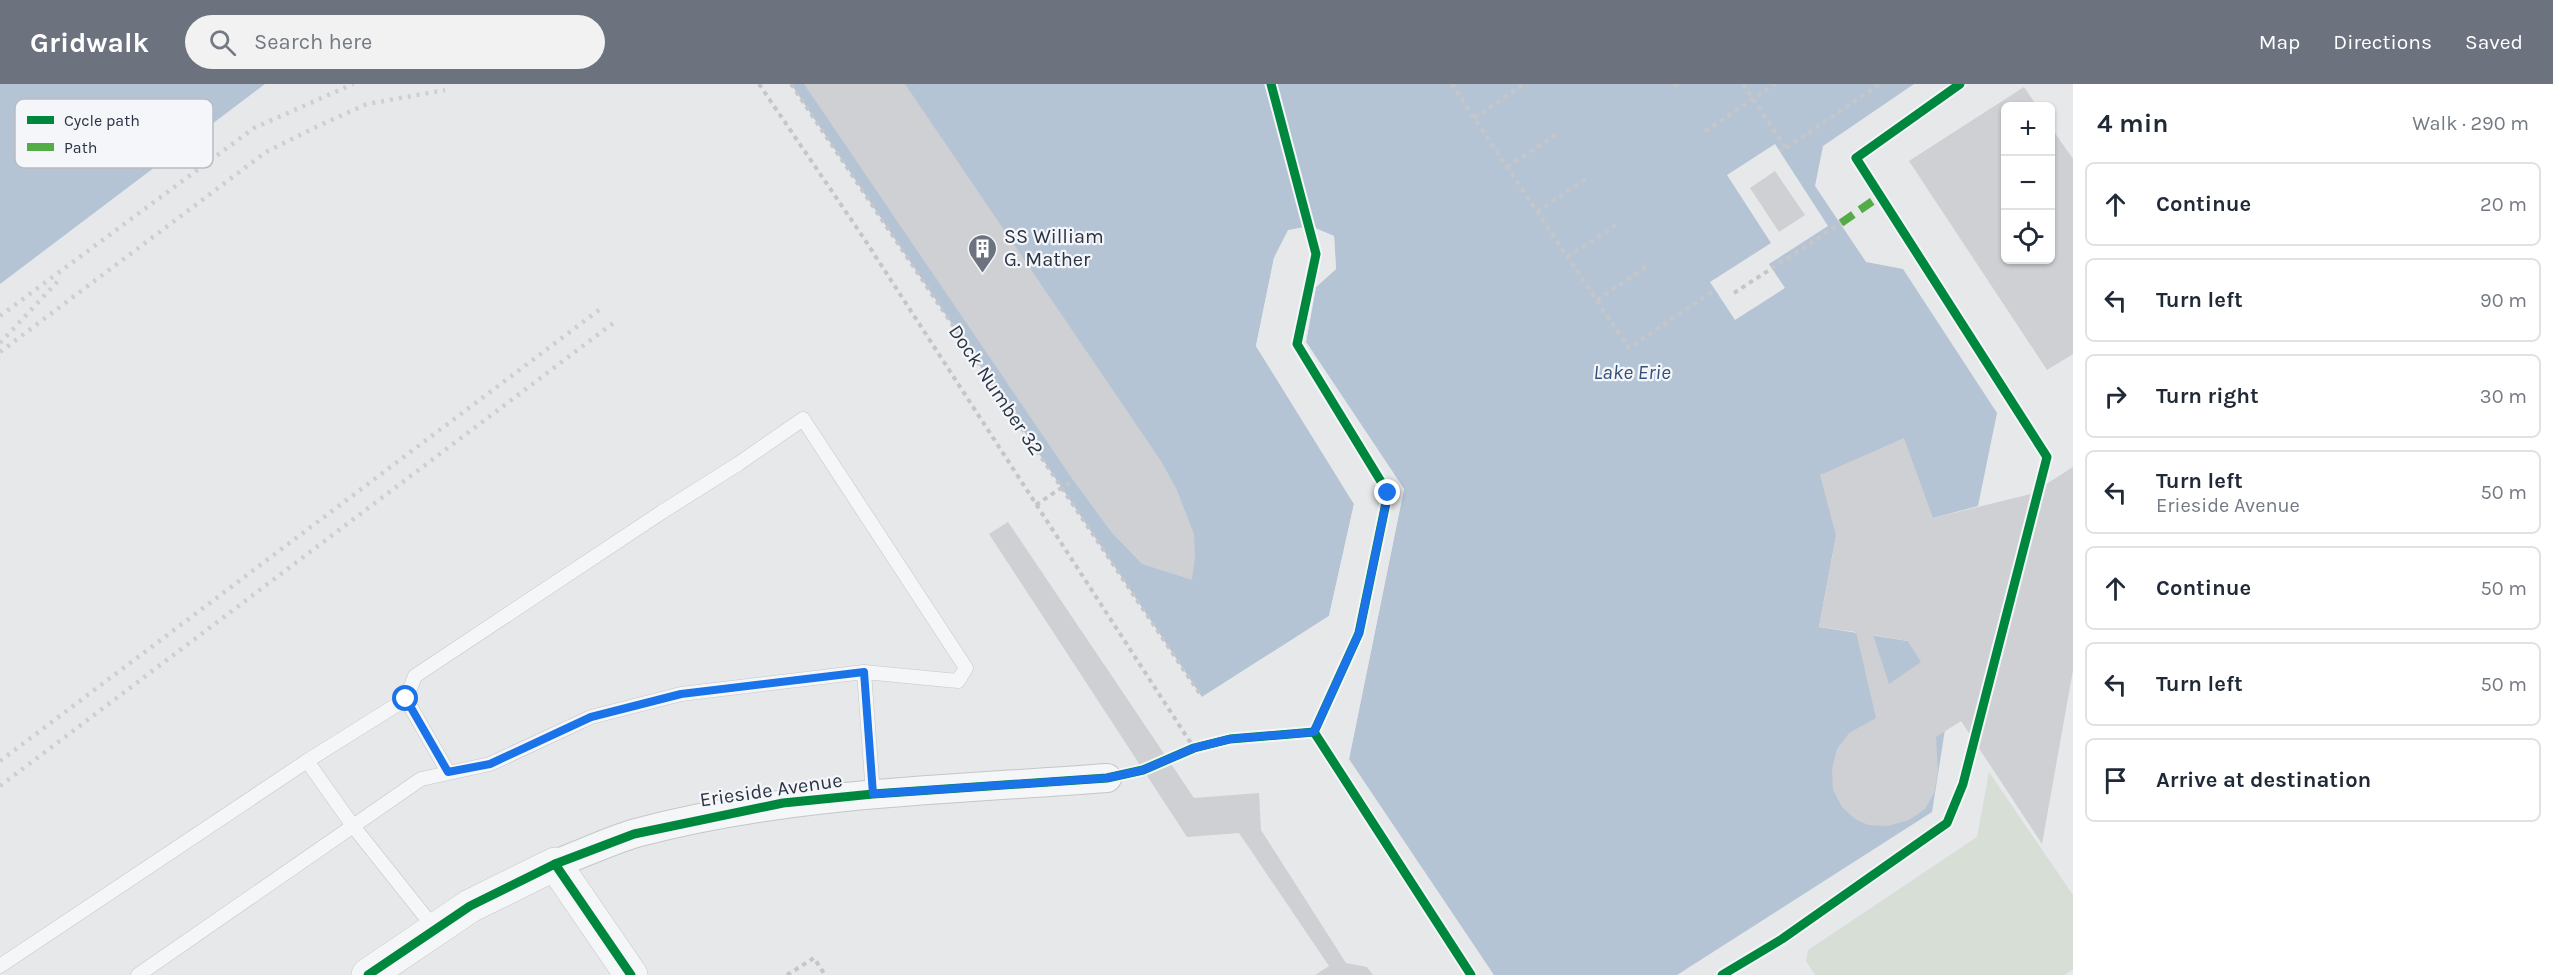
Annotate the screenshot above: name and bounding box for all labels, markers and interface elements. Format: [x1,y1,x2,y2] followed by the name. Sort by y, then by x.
[185,15,605,69] search box
[30,26,149,59] text: Gridwalk
[206,26,239,59] icon: search
[254,29,372,55] text: Search here
[2259,30,2300,54] text: Map
[2333,30,2432,54] text: Directions
[2465,30,2523,54] text: Saved
[15,99,213,168] legend
[2001,102,2055,264] map controls
[2001,102,2055,156] button: +
[2097,108,2168,139] text: 4 min
[64,111,140,130] text: Cycle path
[2412,112,2529,135] text: Walk · 290 m
[64,138,97,157] text: Path
[2001,156,2055,210] button: −
[2099,188,2132,221] icon: ahead
[2156,191,2251,217] text: Continue
[2480,193,2527,216] text: 20 m
[2001,210,2055,264] button: locate
[1004,225,1104,271] place label: SS William G. Mather
[967,232,999,274] building icon: SS William G. Mather
[2099,284,2132,317] icon: left
[2156,287,2243,313] text: Turn left
[2480,289,2527,312] text: 90 m
[944,320,1048,460] street label: Dock Number 32
[1593,360,1671,384] water label: Lake Erie
[2099,380,2132,413] icon: right
[2156,383,2259,409] text: Turn right
[2480,385,2527,408] text: 30 m
[2156,468,2243,494] text: Turn left
[2099,476,2132,509] icon: left
[1374,479,1400,505] route end
[2480,481,2527,504] text: 50 m
[2156,494,2300,517] text: Erieside Avenue
[2099,572,2132,605] icon: ahead
[2156,575,2251,601] text: Continue
[2480,577,2527,600] text: 50 m
[2099,668,2132,701] icon: left
[2156,671,2243,697] text: Turn left
[2480,673,2527,696] text: 50 m
[392,685,418,711] route start
[2099,764,2132,797] icon: arrive
[2156,767,2371,793] text: Arrive at destination
[698,769,844,811] street label: Erieside Avenue

